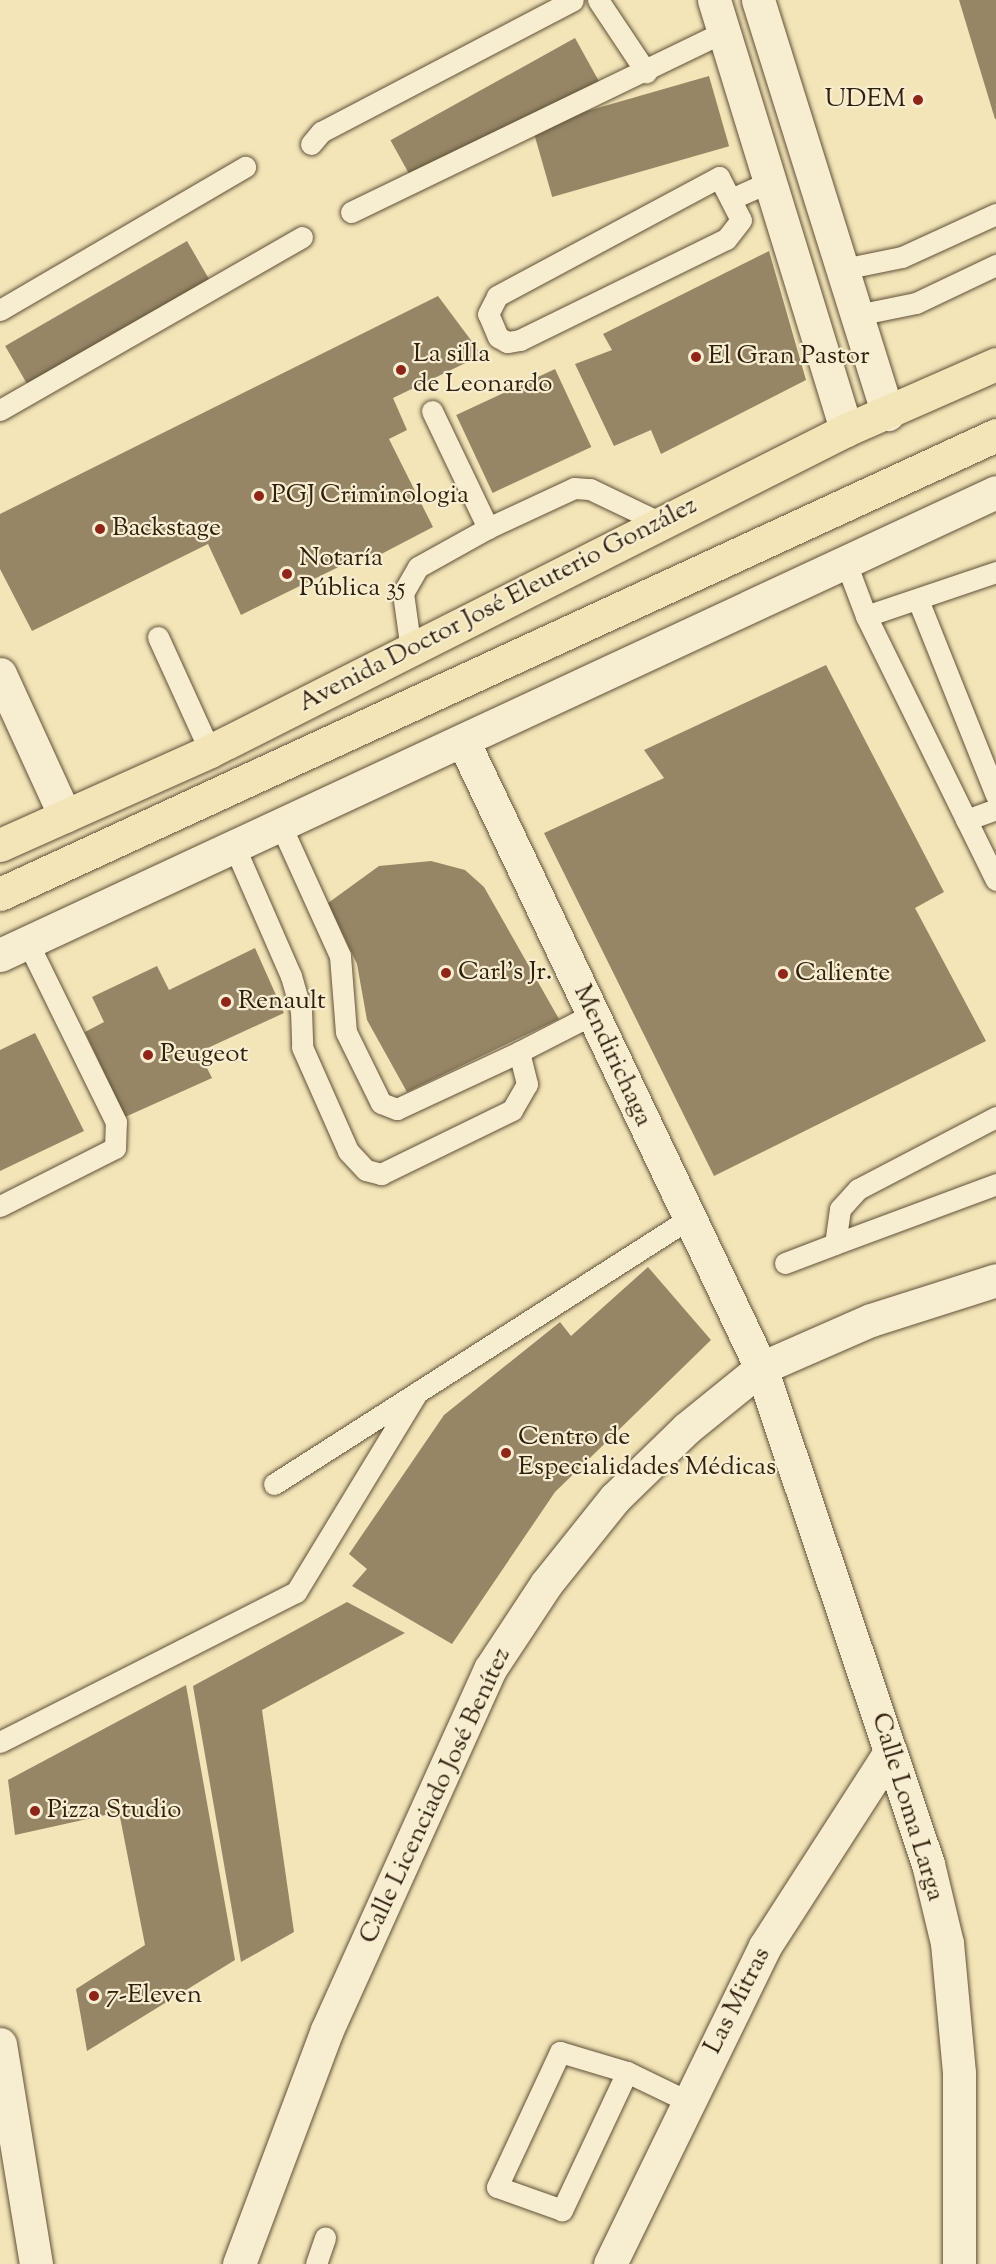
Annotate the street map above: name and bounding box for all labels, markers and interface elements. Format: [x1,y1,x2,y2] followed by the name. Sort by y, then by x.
[825,84,906,116] place label: UDEM
[911,93,925,107] marker: UDEM
[413,339,552,400] place label: La silla de Leonardo
[708,341,870,373] place label: El Gran Pastor
[689,350,703,364] marker: El Gran Pastor
[394,363,408,377] marker: La silla de Leonardo
[271,480,469,512] place label: PGJ Criminologia
[252,489,266,503] marker: PGJ Criminologia
[293,491,703,719] street label: Avenida Doctor José Eleuterio González
[112,513,221,545] place label: Backstage
[93,522,107,536] marker: Backstage
[299,543,405,604] place label: Notaría Pública 35
[280,567,294,581] marker: Notaría Pública 35
[458,957,552,989] place label: Carl's Jr.
[795,958,890,990] place label: Caliente
[439,966,453,980] marker: Carl's Jr.
[776,967,790,981] marker: Caliente
[566,980,658,1132] street label: Mendirichaga
[238,986,326,1018] place label: Renault
[219,995,233,1009] marker: Renault
[160,1039,248,1071] place label: Peugeot
[141,1048,155,1062] marker: Peugeot
[518,1422,776,1484] place label: Centro de Especialidades Médicas
[499,1446,513,1460] marker: Centro de Especialidades Médicas
[354,1643,518,1949] street label: Calle Licenciado José Benítez
[864,1709,950,1905] street label: Calle Loma Larga
[47,1795,181,1827] place label: Pizza Studio
[28,1804,42,1818] marker: Pizza Studio
[698,1943,778,2059] street label: Las Mitras
[106,1980,202,2012] place label: 7-Eleven
[87,1989,101,2003] marker: 7-Eleven

